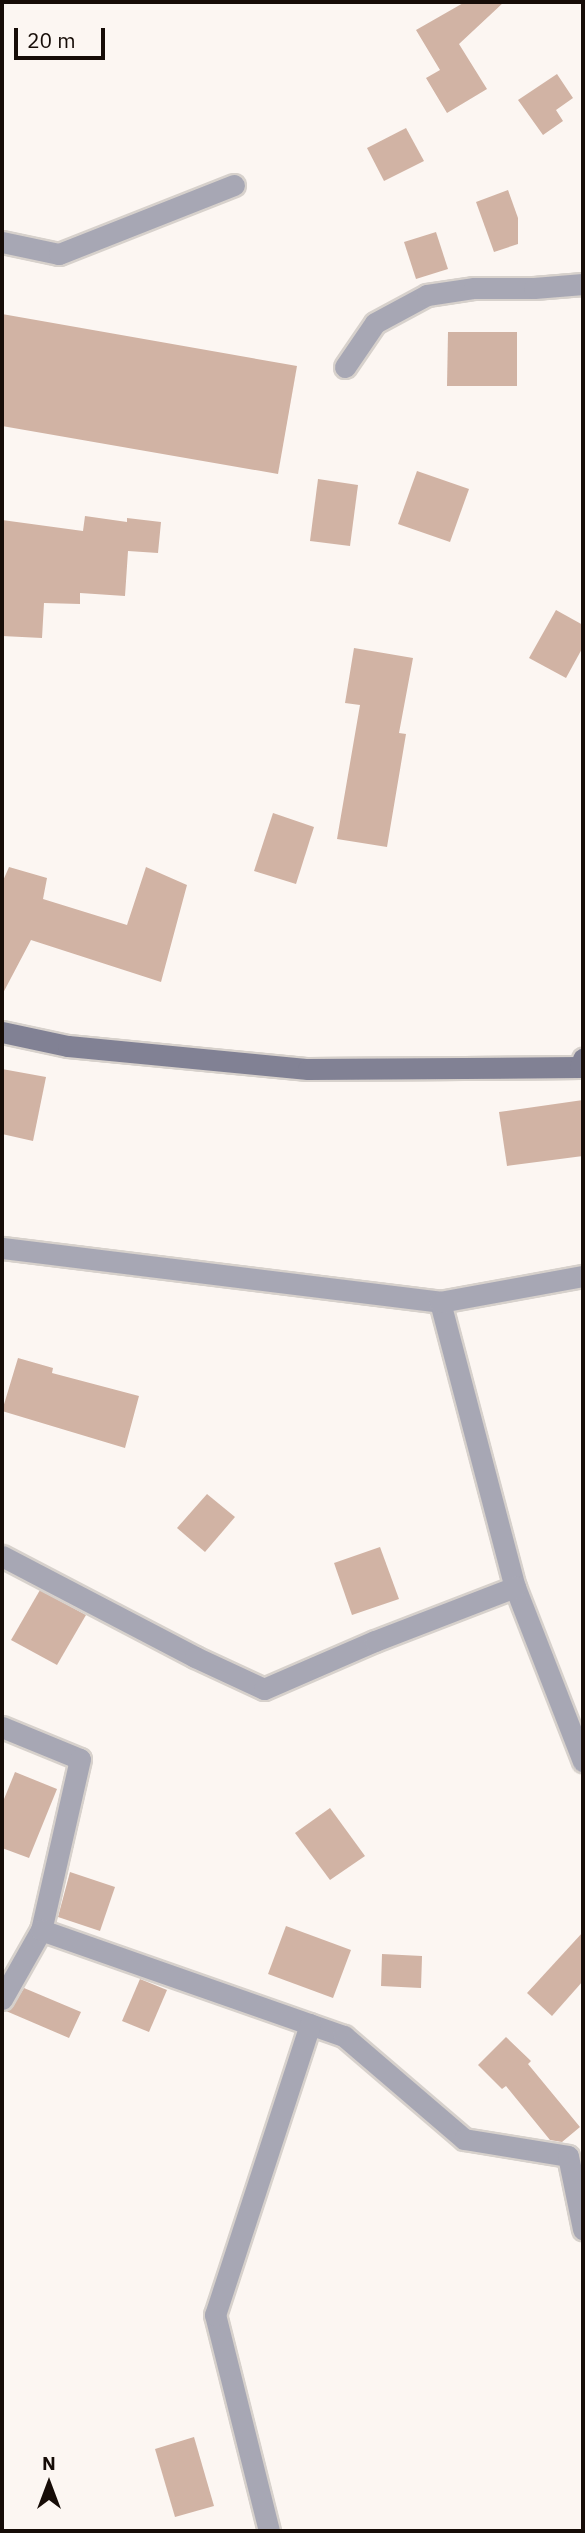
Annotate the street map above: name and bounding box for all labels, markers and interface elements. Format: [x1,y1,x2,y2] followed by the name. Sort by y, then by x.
[18,14,108,58] scale bar
[27,26,76,54] text: 20 m
[14,2449,84,2519] north arrow
[42,2451,56,2475] text: N

